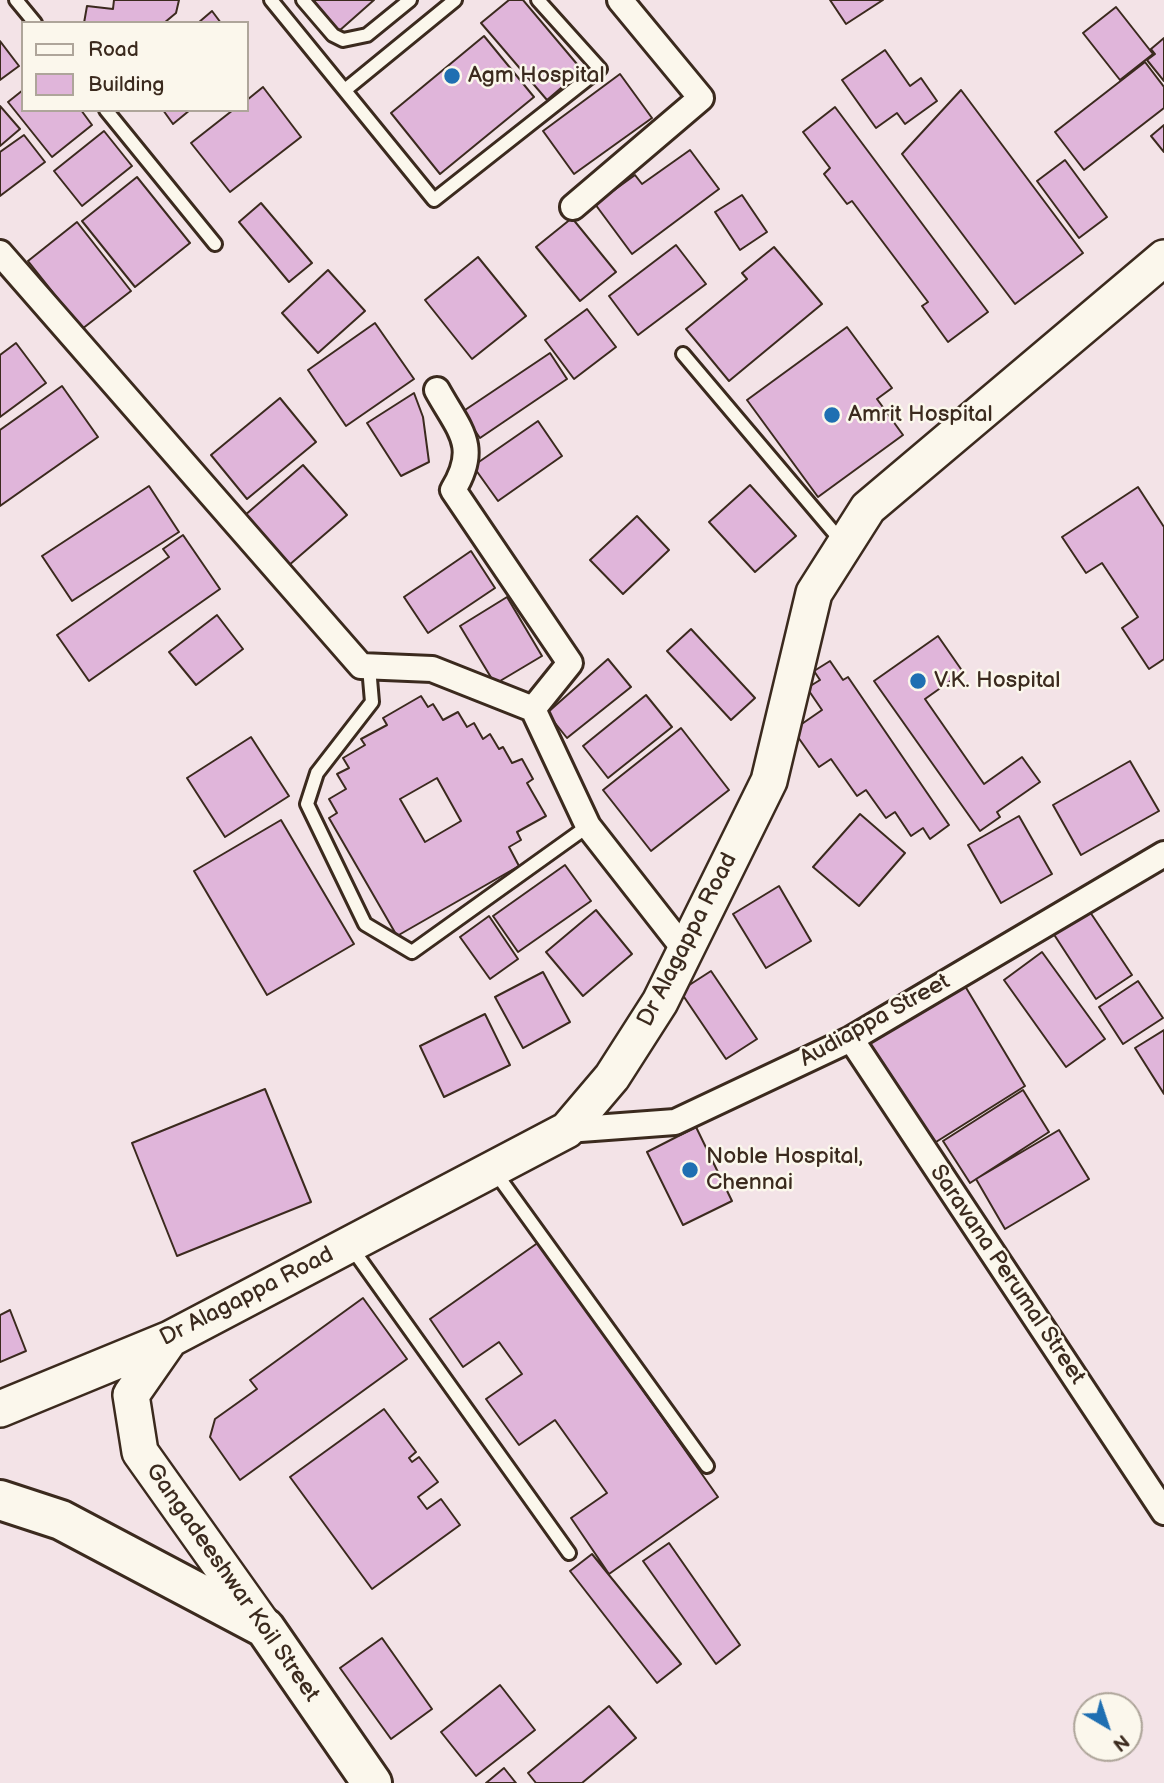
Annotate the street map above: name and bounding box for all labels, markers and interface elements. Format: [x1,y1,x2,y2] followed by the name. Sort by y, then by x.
[21,21,248,112] legend
[88,37,139,62] text: Road
[468,62,605,90] place label: Agm Hospital
[442,66,462,86] marker: Agm Hospital
[88,72,164,97] text: Building
[848,401,993,429] place label: Amrit Hospital
[822,405,842,425] marker: Amrit Hospital
[934,667,1060,695] place label: V.K. Hospital
[908,671,928,691] marker: V.K. Hospital
[632,849,744,1031] street label: Dr Alagappa Road
[795,968,955,1074] street label: Audiappa Street
[706,1143,863,1197] place label: Noble Hospital, Chennai
[680,1160,700,1180] marker: Noble Hospital, Chennai
[923,1160,1091,1390] street label: Saravana Perumal Street
[156,1241,338,1353] street label: Dr Alagappa Road
[139,1459,325,1707] street label: Gangadeeshwar Koil Street
[1073,1692,1143,1762] north arrow
[1107,1729,1133,1756] text: N

